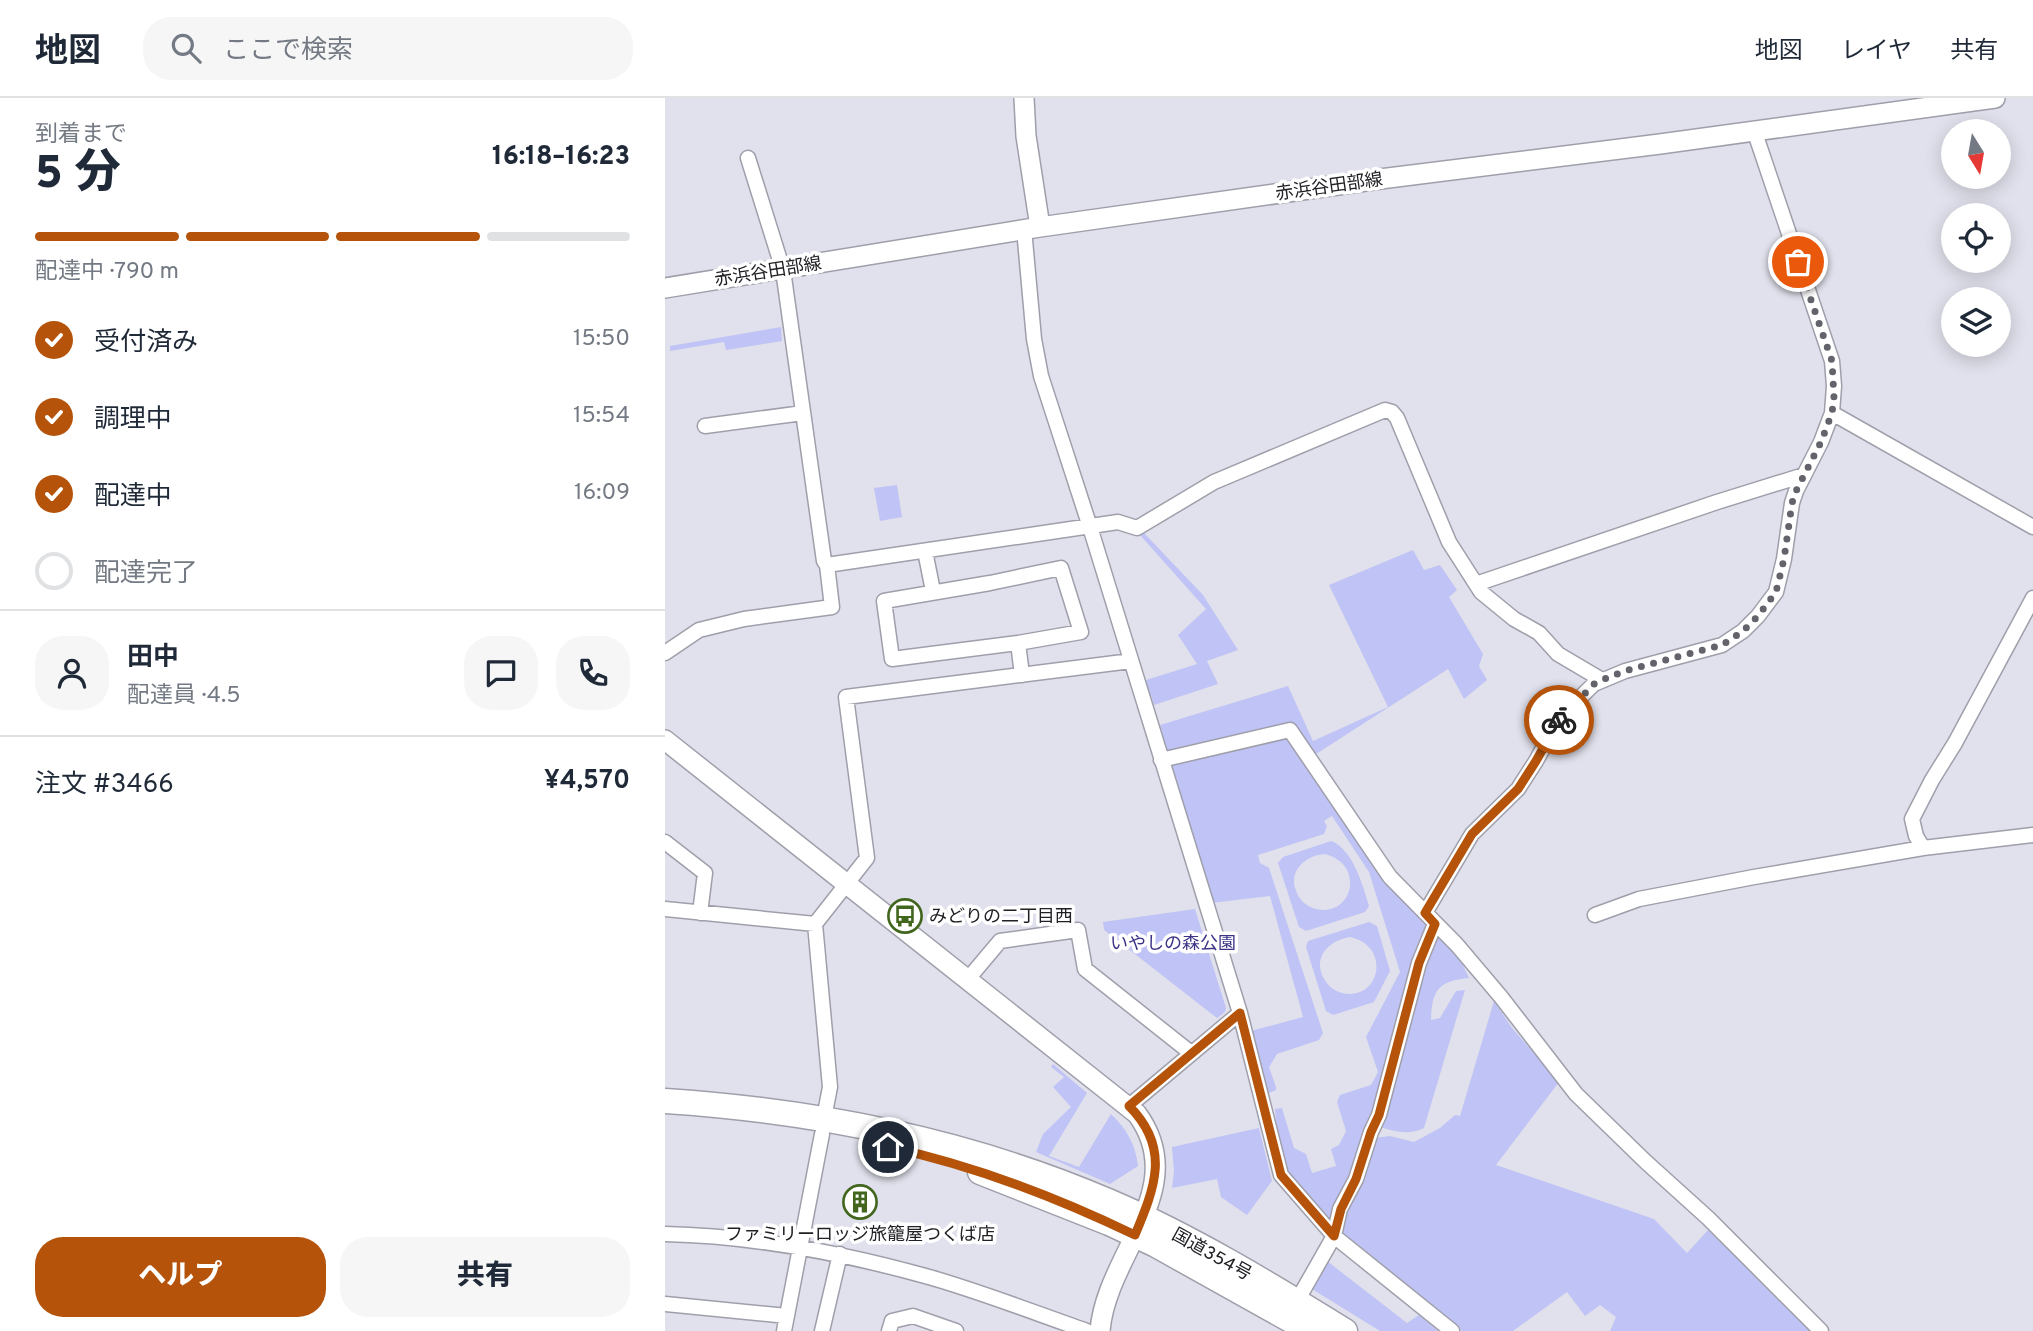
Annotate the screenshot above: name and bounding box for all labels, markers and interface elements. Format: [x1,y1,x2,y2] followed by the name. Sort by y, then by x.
[143,17,633,80] search box
[167,29,205,67] icon: search
[35,32,101,74] text: 地図
[223,35,353,68] text: ここで検索
[1755,37,1803,67] text: 地図
[1841,37,1912,67] text: レイヤ
[1950,37,1998,67] text: 共有
[1941,119,2011,189] north arrow
[1941,119,2011,357] map controls
[35,121,127,150] text: 到着まで
[492,141,630,174] text: 16:18–16:23
[35,146,121,205] text: 5 分
[1274,169,1384,206] street label: 赤浜谷田部線
[1941,203,2011,273] button: locate
[1768,232,1828,292] pin
[1779,243,1817,281] icon: bag
[713,253,823,292] street label: 赤浜谷田部線
[35,258,179,287] text: 配達中 · 790 m
[1941,287,2011,357] button: layers
[35,321,73,359] icon: check
[573,325,630,354] text: 15:50
[94,327,198,360] text: 受付済み
[35,398,73,436] icon: check
[573,402,630,431] text: 15:54
[94,404,172,437] text: 調理中
[35,475,73,513] icon: check
[574,479,630,508] text: 16:09
[94,481,172,514] text: 配達中
[94,558,198,591] text: 配達完了
[35,636,109,710] button: person
[464,636,538,710] button: chat
[556,636,630,710] button: phone
[127,642,179,675] text: 田中
[127,682,241,711] text: 配達員 · 4.5
[1524,685,1594,755] courier
[1540,701,1578,739] icon: bike
[544,765,630,798] text: ¥4,570
[35,769,174,802] text: 注文 #3466
[886,897,924,935] bus stop icon: みどりの二丁目西
[929,906,1073,929] place label: みどりの二丁目西
[1110,933,1236,956] park label: いやしの森公園
[858,1117,918,1177] pin
[869,1128,907,1166] icon: home
[841,1183,879,1221] building icon: ファミリーロッジ旅籠屋つくば店
[725,1224,995,1247] place label: ファミリーロッジ旅籠屋つくば店
[1167,1224,1255,1287] street label: 国道354号
[35,1237,326,1317] button: ヘルプ
[340,1237,630,1317] button: 共有

